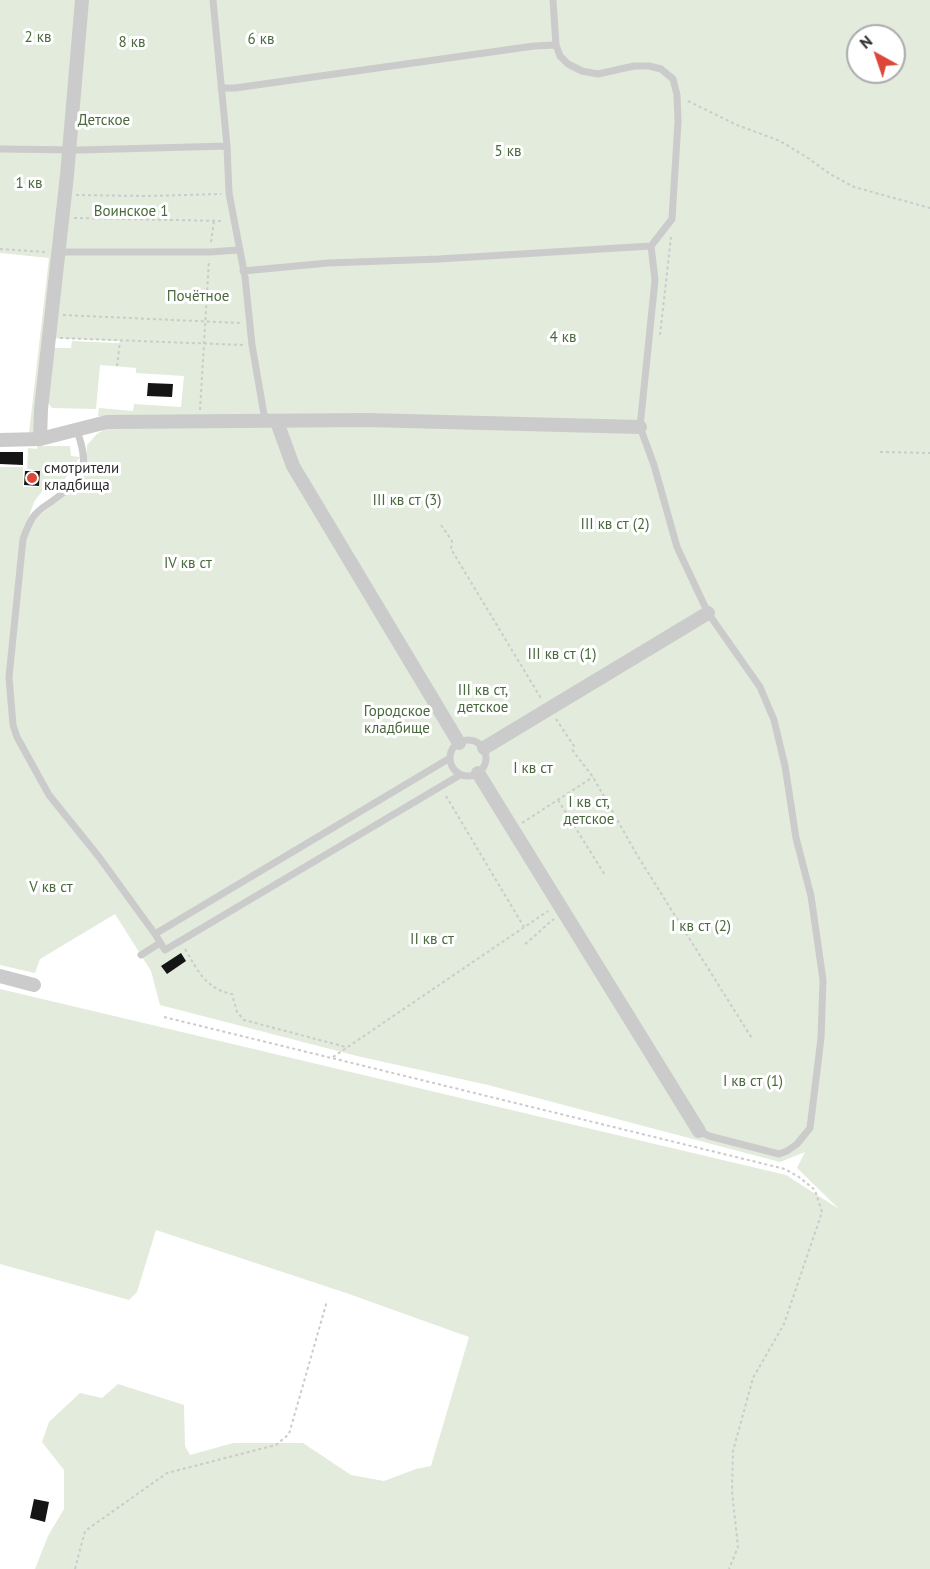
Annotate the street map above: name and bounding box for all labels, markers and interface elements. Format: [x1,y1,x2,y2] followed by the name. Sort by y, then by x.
[846,24,906,84] north arrow
[25,29,51,47] park label: 2 кв
[248,31,274,49] park label: 6 кв
[855,31,876,53] text: N
[119,34,145,52] park label: 8 кв
[78,112,130,130] park label: Детское
[495,143,521,161] park label: 5 кв
[16,175,42,193] park label: 1 кв
[94,203,168,221] park label: Воинское 1
[167,288,229,306] park label: Почётное
[550,329,576,347] park label: 4 кв
[44,460,119,495] place label: смотрители кладбища
[25,471,39,485] marker: смотрители кладбища
[373,492,441,510] park label: III кв ст (3)
[581,516,649,534] park label: III кв ст (2)
[164,555,212,573] park label: IV кв ст
[528,646,596,664] park label: III кв ст (1)
[458,682,508,717] park label: III кв ст, детское
[364,703,430,738] park label: Городское кладбище
[513,760,553,778] park label: I кв ст
[564,794,614,829] park label: I кв ст, детское
[29,879,73,897] park label: V кв ст
[671,918,731,936] park label: I кв ст (2)
[410,931,454,949] park label: II кв ст
[723,1073,783,1091] park label: I кв ст (1)

